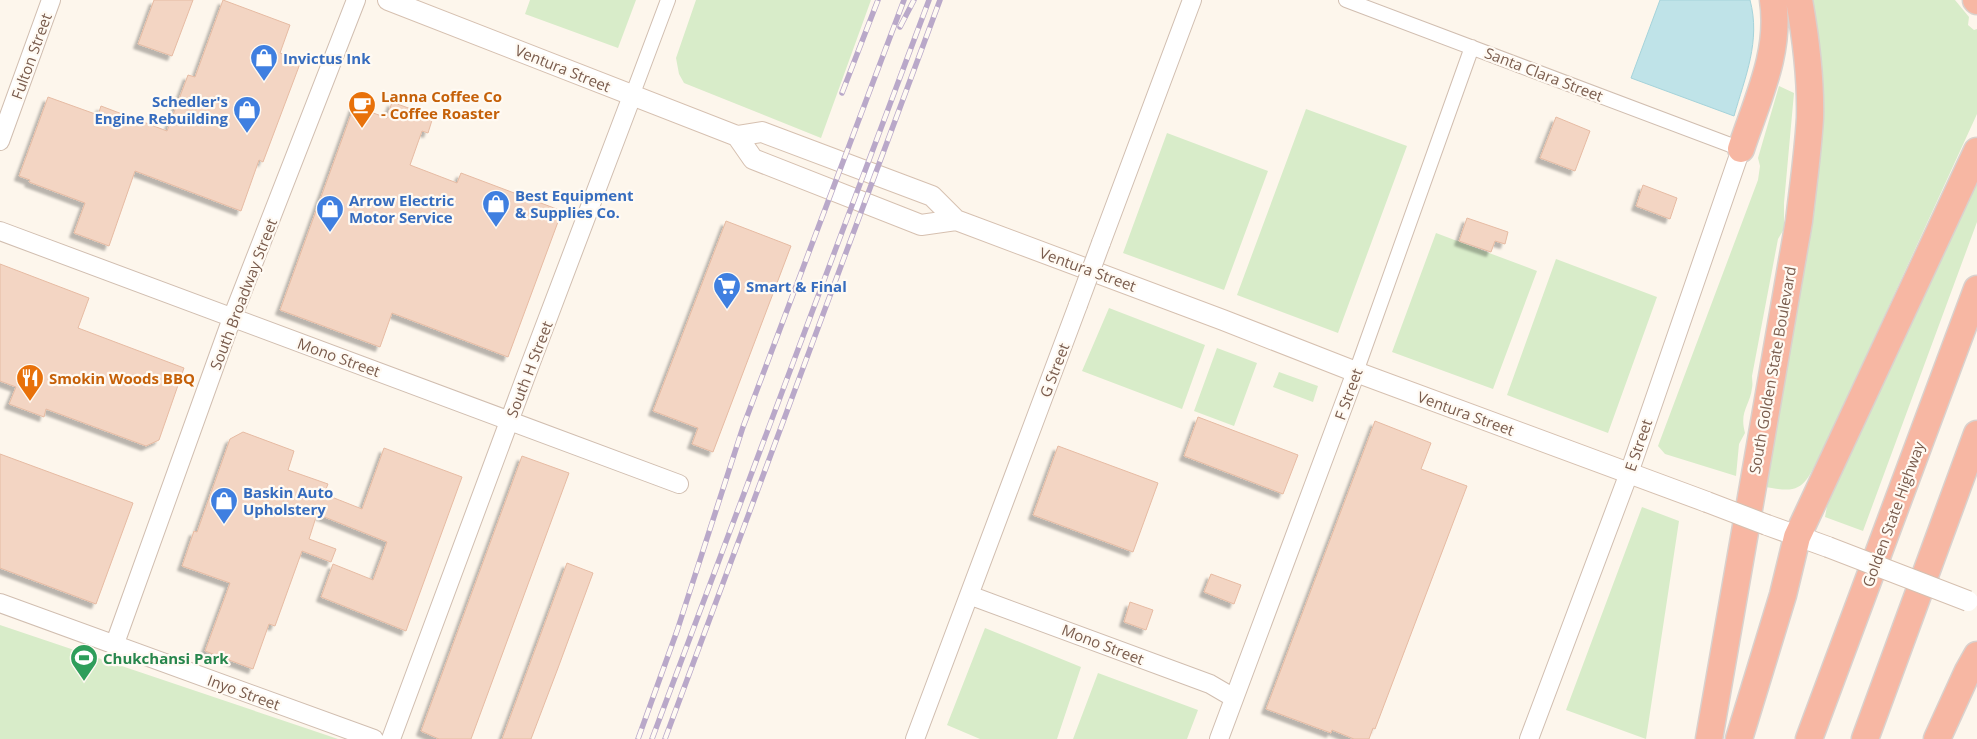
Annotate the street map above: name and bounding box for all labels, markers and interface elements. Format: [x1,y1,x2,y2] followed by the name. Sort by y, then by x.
[6,10,56,102] street label: Fulton Street
[512,40,614,96] street label: Ventura Street
[1482,42,1606,106] street label: Santa Clara Street
[249,43,279,82] shop icon: Invictus Ink
[283,48,371,68] place label: Invictus Ink
[381,86,502,123] place label: Lanna Coffee Co - Coffee Roaster
[347,90,377,129] cafe icon: Lanna Coffee Co - Coffee Roaster
[94,91,229,128] place label: Schedler's Engine Rebuilding
[232,95,262,134] shop icon: Schedler's Engine Rebuilding
[515,185,634,222] place label: Best Equipment & Supplies Co.
[481,189,511,228] shop icon: Best Equipment & Supplies Co.
[349,190,454,227] place label: Arrow Electric Motor Service
[315,194,345,233] shop icon: Arrow Electric Motor Service
[205,215,281,373] street label: South Broadway Street
[1037,242,1139,296] street label: Ventura Street
[1744,265,1800,475] street label: South Golden State Boulevard
[712,271,742,310] supermarket icon: Smart & Final
[746,276,847,296] place label: Smart & Final
[501,318,557,420] street label: South H Street
[295,333,383,381] street label: Mono Street
[1035,340,1073,400] street label: G Street
[15,363,45,402] restaurant icon: Smokin Woods BBQ
[1329,365,1367,423] street label: F Street
[49,368,195,388] place label: Smokin Woods BBQ
[1415,386,1517,440] street label: Ventura Street
[1620,416,1656,474] street label: E Street
[1857,438,1929,590] street label: Golden State Highway
[243,482,333,519] place label: Baskin Auto Upholstery
[209,486,239,525] shop icon: Baskin Auto Upholstery
[1059,619,1147,669] street label: Mono Street
[69,643,99,682] sports icon: Chukchansi Park
[103,648,229,668] place label: Chukchansi Park
[205,670,283,714] street label: Inyo Street

